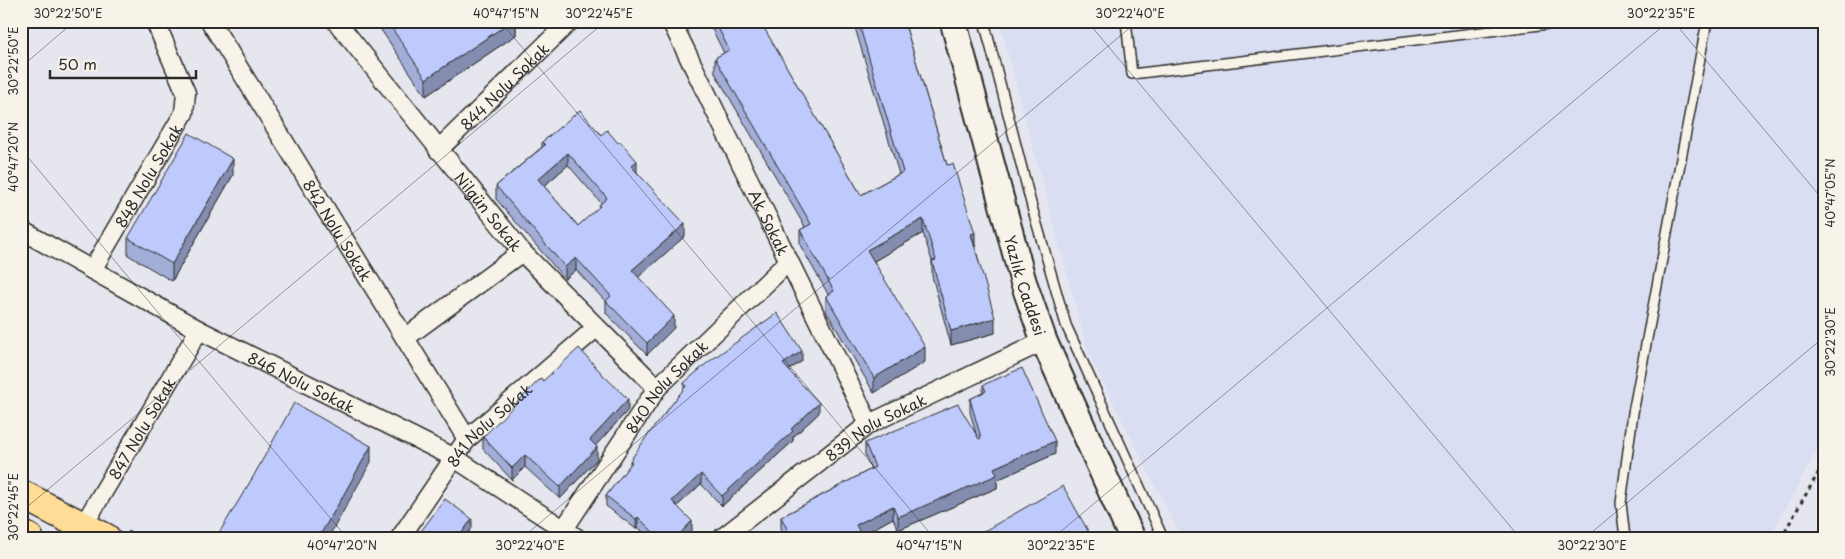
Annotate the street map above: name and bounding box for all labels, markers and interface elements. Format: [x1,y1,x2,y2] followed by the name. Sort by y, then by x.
[33,4,103,22] text: 30°22'50"E
[473,4,539,22] text: 40°47'15"N
[565,4,633,22] text: 30°22'45"E
[1095,4,1165,22] text: 30°22'40"E
[1627,4,1695,22] text: 30°22'35"E
[4,26,22,96] text: 30°22'50"E
[454,36,554,135] street label: 844 Nolu Sokak
[50,48,196,80] scale bar
[58,52,97,75] text: 50 m
[108,119,187,231] street label: 848 Nolu Sokak
[4,122,22,192] text: 40°47'20"N
[1821,158,1839,228] text: 40°47'05"N
[450,166,528,256] street label: Nilgün Sokak
[298,174,379,285] street label: 842 Nolu Sokak
[744,185,796,259] street label: Ak Sokak
[1000,232,1053,338] street label: Yazlık Caddesi
[1821,307,1839,377] text: 30°22'30"E
[619,334,713,437] street label: 840 Nolu Sokak
[244,345,360,418] street label: 846 Nolu Sokak
[102,372,180,483] street label: 847 Nolu Sokak
[440,377,537,471] street label: 841 Nolu Sokak
[820,387,930,466] street label: 839 Nolu Sokak
[4,473,22,541] text: 30°22'45"E
[307,536,377,554] text: 40°47'20"N
[495,536,565,554] text: 30°22'40"E
[896,536,962,554] text: 40°47'15"N
[1027,536,1095,554] text: 30°22'35"E
[1557,536,1627,554] text: 30°22'30"E

